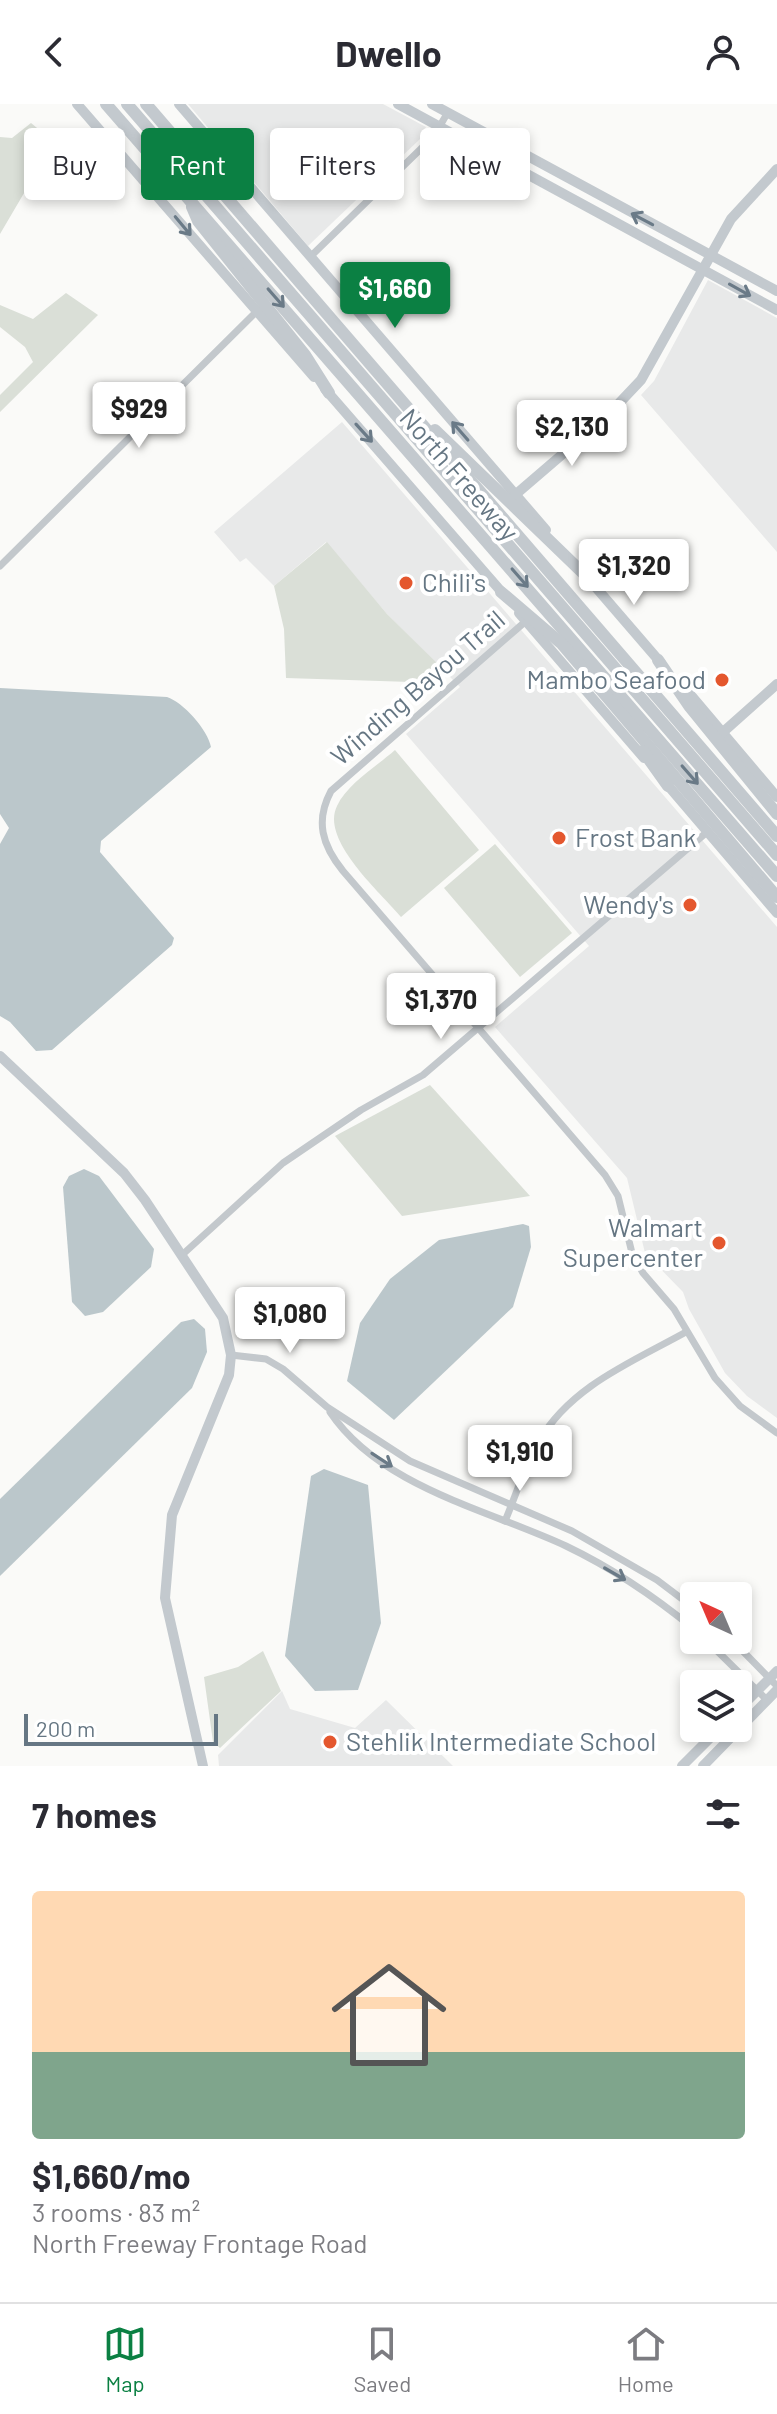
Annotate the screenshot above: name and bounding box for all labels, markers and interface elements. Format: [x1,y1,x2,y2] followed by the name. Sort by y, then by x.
[32,30,76,74] icon: back
[701,30,745,74] icon: person
[335,31,442,74] text: Dwello
[24,128,125,200] chip: Buy
[141,128,254,200] chip: Rent
[270,128,404,200] chip: Filters
[420,128,530,200] chip: New
[631,210,654,226] one-way arrow
[174,215,192,236] one-way arrow
[330,262,460,330] pin: $1,660
[358,272,432,303] text: $1,660
[728,282,751,298] one-way arrow
[267,287,285,307] one-way arrow
[92,382,186,450] pin: $929
[110,392,168,423] text: $929
[507,400,637,468] pin: $2,130
[394,402,526,546] street label: North Freeway
[535,410,609,441] text: $2,130
[354,422,372,442] one-way arrow
[451,422,469,442] one-way arrow
[569,539,699,607] pin: $1,320
[597,549,671,580] text: $1,320
[422,566,486,597] place label: Chili's
[511,568,529,588] one-way arrow
[397,574,415,592] marker: Chili's
[324,603,510,771] street label: Winding Bayou Trail
[527,663,706,694] place label: Mambo Seafood
[713,671,731,689] marker: Mambo Seafood
[681,765,699,785] one-way arrow
[575,821,697,852] place label: Frost Bank
[550,829,568,847] marker: Frost Bank
[583,888,674,919] place label: Wendy's
[681,896,699,914] marker: Wendy's
[376,973,506,1041] pin: $1,370
[405,983,477,1014] text: $1,370
[563,1211,704,1272] place label: Walmart Supercenter
[710,1234,728,1252] marker: Walmart Supercenter
[225,1287,355,1355] pin: $1,080
[253,1297,327,1328] text: $1,080
[455,1425,585,1493] pin: $1,910
[486,1435,554,1466] text: $1,910
[371,1452,393,1469] one-way arrow
[603,1566,626,1582] one-way arrow
[680,1582,752,1654] north arrow
[680,1582,752,1742] map controls
[680,1670,752,1742] button: layers
[24,1710,218,1746] scale bar
[36,1715,95,1741] text: 200 m
[346,1725,656,1756] place label: Stehlik Intermediate School
[321,1733,339,1751] marker: Stehlik Intermediate School
[701,1792,745,1836] icon: filters
[32,1794,157,1835] text: 7 homes
[317,1943,461,2087] icon: home
[32,2155,191,2196] text: $1,660/mo
[32,2196,200,2227] text: 3 rooms · 83 m²
[32,2227,367,2258] text: North Freeway Frontage Road
[103,2322,147,2396] tab: Map
[354,2322,411,2396] tab: Saved
[618,2322,674,2396] tab: Home

